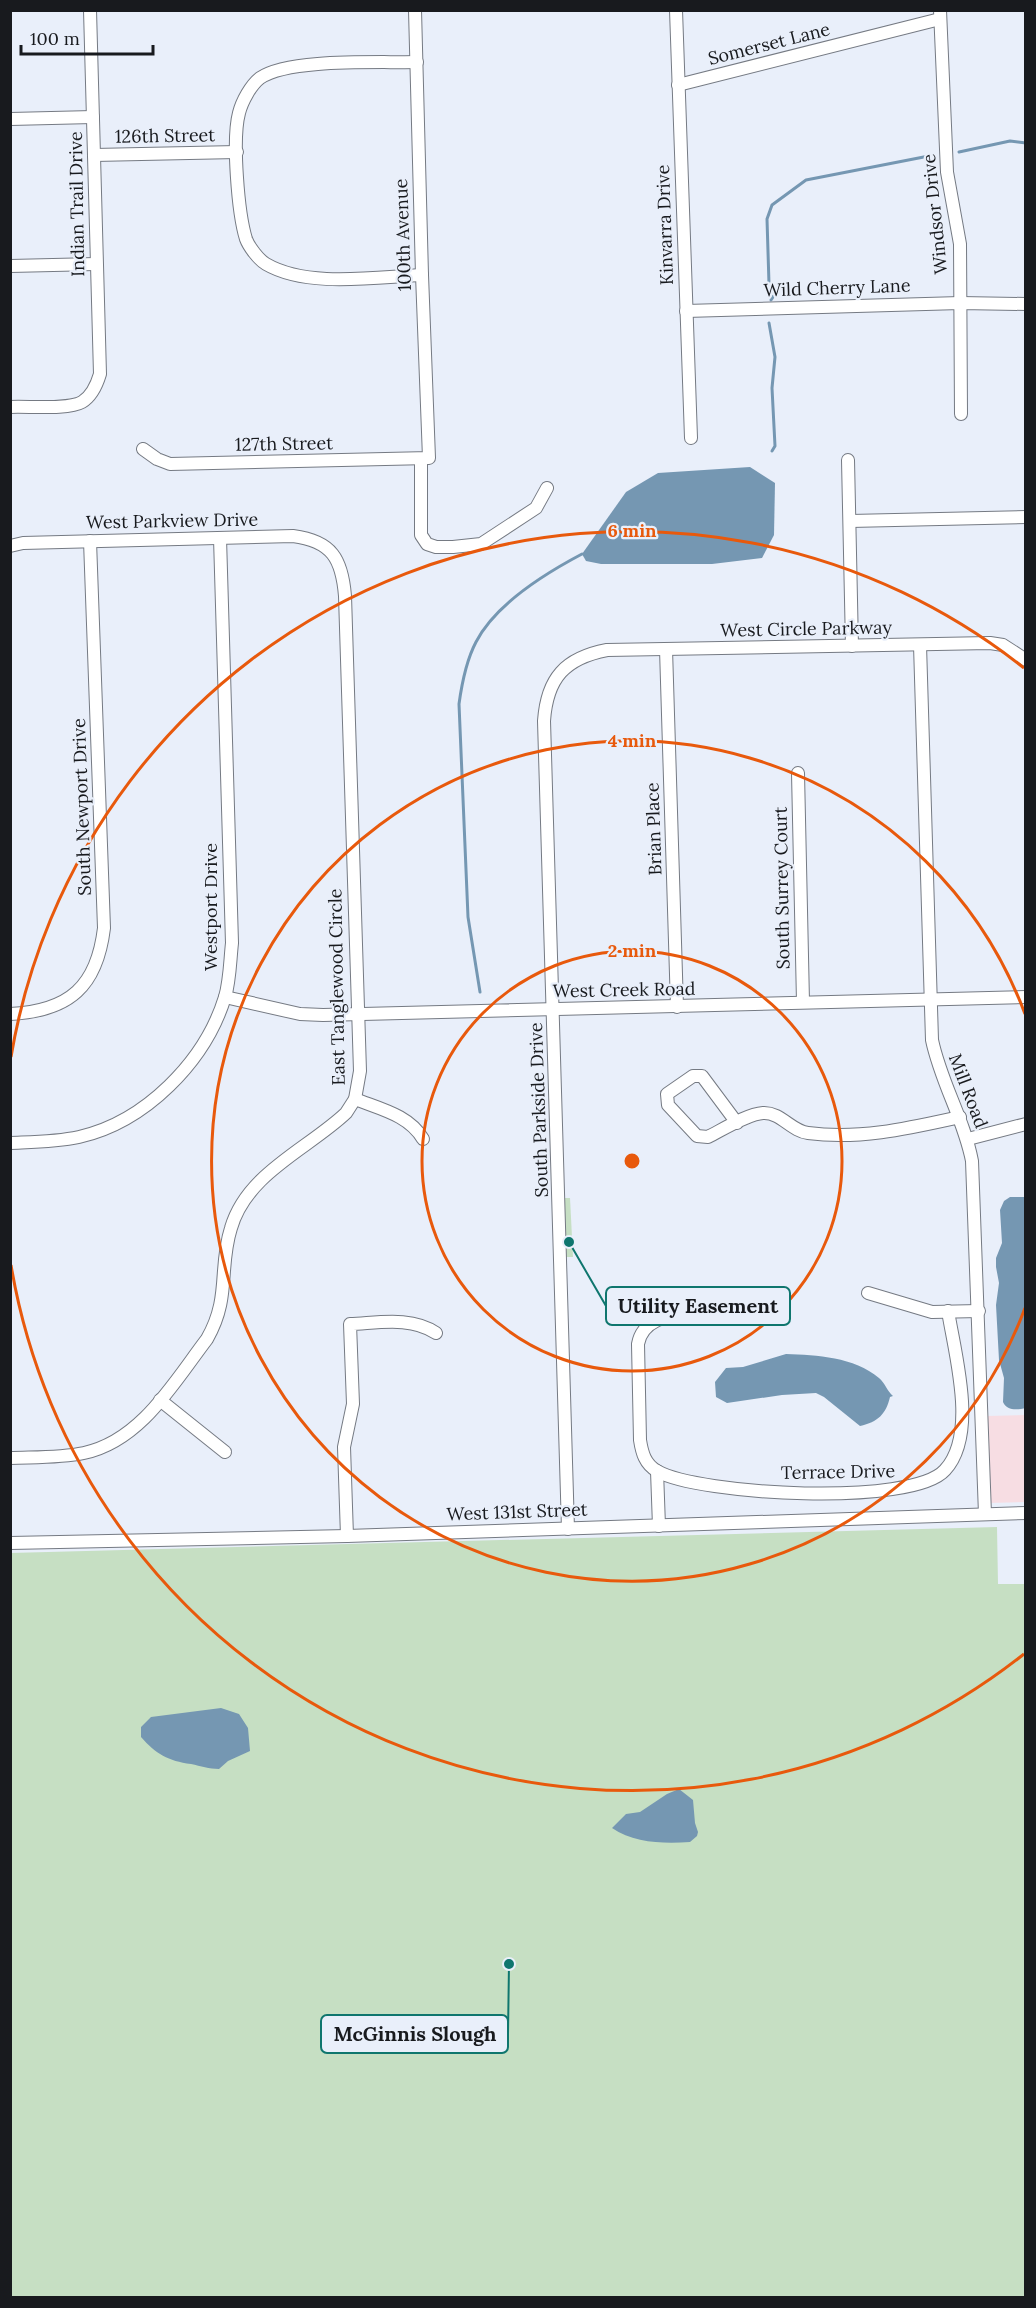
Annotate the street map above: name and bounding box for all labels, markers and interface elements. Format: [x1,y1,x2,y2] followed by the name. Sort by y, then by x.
[706,17,832,70] street label: Somerset Lane
[21,18,153,56] scale bar
[30,27,80,50] text: 100 m
[115,123,215,148] street label: 126th Street
[64,131,89,277] street label: Indian Trail Drive
[917,153,952,275] street label: Windsor Drive
[651,164,678,286] street label: Kinvarra Drive
[389,178,416,292] street label: 100th Avenue
[763,273,911,302] street label: Wild Cherry Lane
[235,431,333,456] street label: 127th Street
[86,507,259,534] street label: West Parkview Drive
[607,519,657,542] text: 6 min
[720,615,892,641] street label: West Circle Parkway
[67,718,96,896] street label: South Newport Drive
[608,729,657,752] text: 4 min
[640,782,667,876] street label: Brian Place
[769,806,794,970] street label: South Surrey Court
[199,843,222,971] street label: Westport Drive
[323,888,350,1086] street label: East Tanglewood Circle
[608,939,657,962] text: 2 min
[552,977,696,1002] street label: West Creek Road
[524,1022,553,1198] street label: South Parkside Drive
[944,1050,993,1132] street label: Mill Road
[622,1151,642,1171] centre of rings
[606,1287,790,1325] callout: Utility Easement
[618,1293,779,1318] text: Utility Easement
[781,1459,895,1484] street label: Terrace Drive
[446,1498,588,1525] street label: West 131st Street
[321,2015,508,2053] callout: McGinnis Slough
[334,2021,497,2046] text: McGinnis Slough

